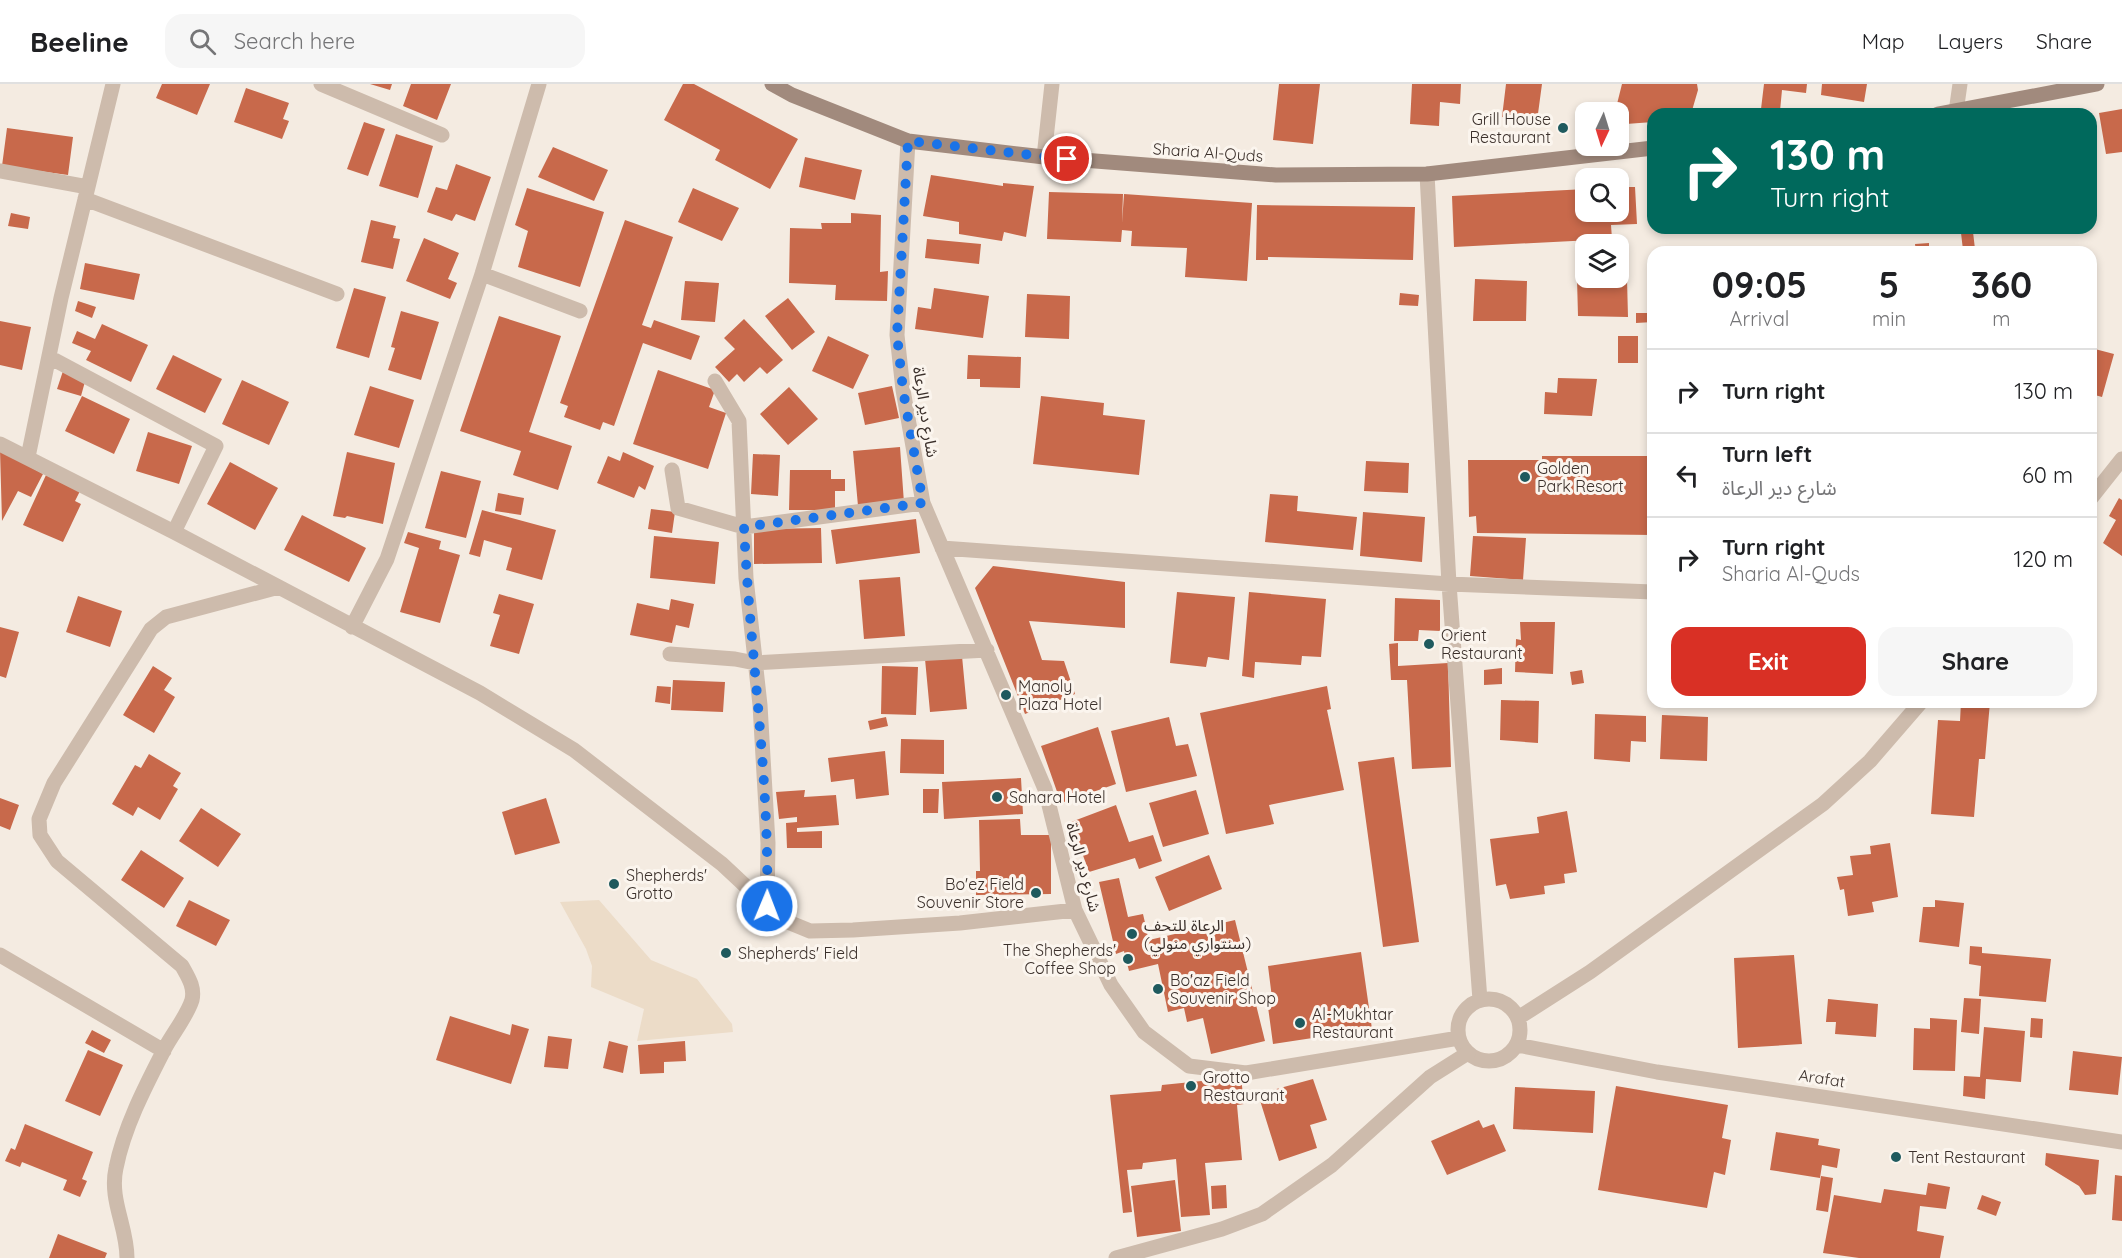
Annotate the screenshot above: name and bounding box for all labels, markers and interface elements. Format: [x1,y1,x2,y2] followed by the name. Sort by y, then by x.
[165,14,585,68] search box
[30,24,129,59] text: Beeline
[186,25,219,58] icon: search
[234,27,355,55] text: Search here
[1862,28,1905,54] text: Map
[1938,28,2003,54] text: Layers
[2036,28,2092,54] text: Share
[1575,102,1629,156] north arrow
[1575,102,1629,288] map controls
[1469,109,1551,147] place label: Grill House Restaurant
[1556,121,1570,135] marker: Grill House Restaurant
[1770,128,1885,181] text: 130 m
[1671,132,1749,210] icon: right
[1041,133,1092,184] pin
[1152,138,1264,166] street label: Sharia Al-Quds
[1050,142,1083,175] icon: arrive
[1575,168,1629,222] button: search
[1770,180,1889,214] text: Turn right
[1575,234,1629,288] button: layers
[1712,262,1807,307] text: 09:05
[1879,262,1899,307] text: 5
[1971,262,2032,307] text: 360
[1730,306,1789,331] text: Arrival
[1872,306,1906,331] text: min
[1992,306,2011,331] text: m
[906,365,943,459] street label: شارع دير الرعاة
[1671,375,1704,408] icon: right
[1722,377,1826,405] text: Turn right
[2014,377,2073,405] text: 130 m
[1722,440,1812,468] text: Turn left
[1537,458,1624,496] place label: Golden Park Resort
[1671,459,1704,492] icon: left
[2022,461,2073,489] text: 60 m
[1518,470,1532,484] marker: Golden Park Resort
[1722,475,1837,500] text: شارع دير الرعاة
[1722,533,1826,561] text: Turn right
[1671,543,1704,576] icon: right
[2014,545,2073,573] text: 120 m
[1722,561,1860,586] text: Sharia Al-Quds
[1441,625,1523,663] place label: Orient Restaurant
[1671,627,1866,696] button: Exit
[1878,627,2073,696] button: Share
[1422,637,1436,651] marker: Orient Restaurant
[1018,676,1102,714] place label: Manoly Plaza Hotel
[999,688,1013,702] marker: Manoly Plaza Hotel
[1009,787,1106,807] place label: Sahara Hotel
[990,790,1004,804] marker: Sahara Hotel
[1060,820,1106,915] street label: شارع دير الرعاة
[626,865,707,903] place label: Shepherds' Grotto
[735,874,799,938] position arrow
[917,874,1024,912] place label: Bo'ez Field Souvenir Store
[607,877,621,891] marker: Shepherds' Grotto
[1029,886,1043,900] marker: Bo'ez Field Souvenir Store
[1144,915,1251,956] place label: الرعاة للتحف (سنتواري منولي)
[1125,927,1139,941] marker: الرعاة للتحف (سنتواري منولي)
[1003,940,1116,978] place label: The Shepherds' Coffee Shop
[738,943,858,963] place label: Shepherds' Field
[719,946,733,960] marker: Shepherds' Field
[1121,952,1135,966] marker: The Shepherds' Coffee Shop
[1170,970,1276,1008] place label: Bo'az Field Souvenir Shop
[1151,982,1165,996] marker: Bo'az Field Souvenir Shop
[1312,1004,1394,1042] place label: Al-Mukhtar Restaurant
[1293,1016,1307,1030] marker: Al-Mukhtar Restaurant
[1797,1064,1847,1092] street label: Arafat
[1203,1067,1285,1105] place label: Grotto Restaurant
[1184,1079,1198,1093] marker: Grotto Restaurant
[1908,1147,2025,1167] place label: Tent Restaurant
[1889,1150,1903,1164] marker: Tent Restaurant

